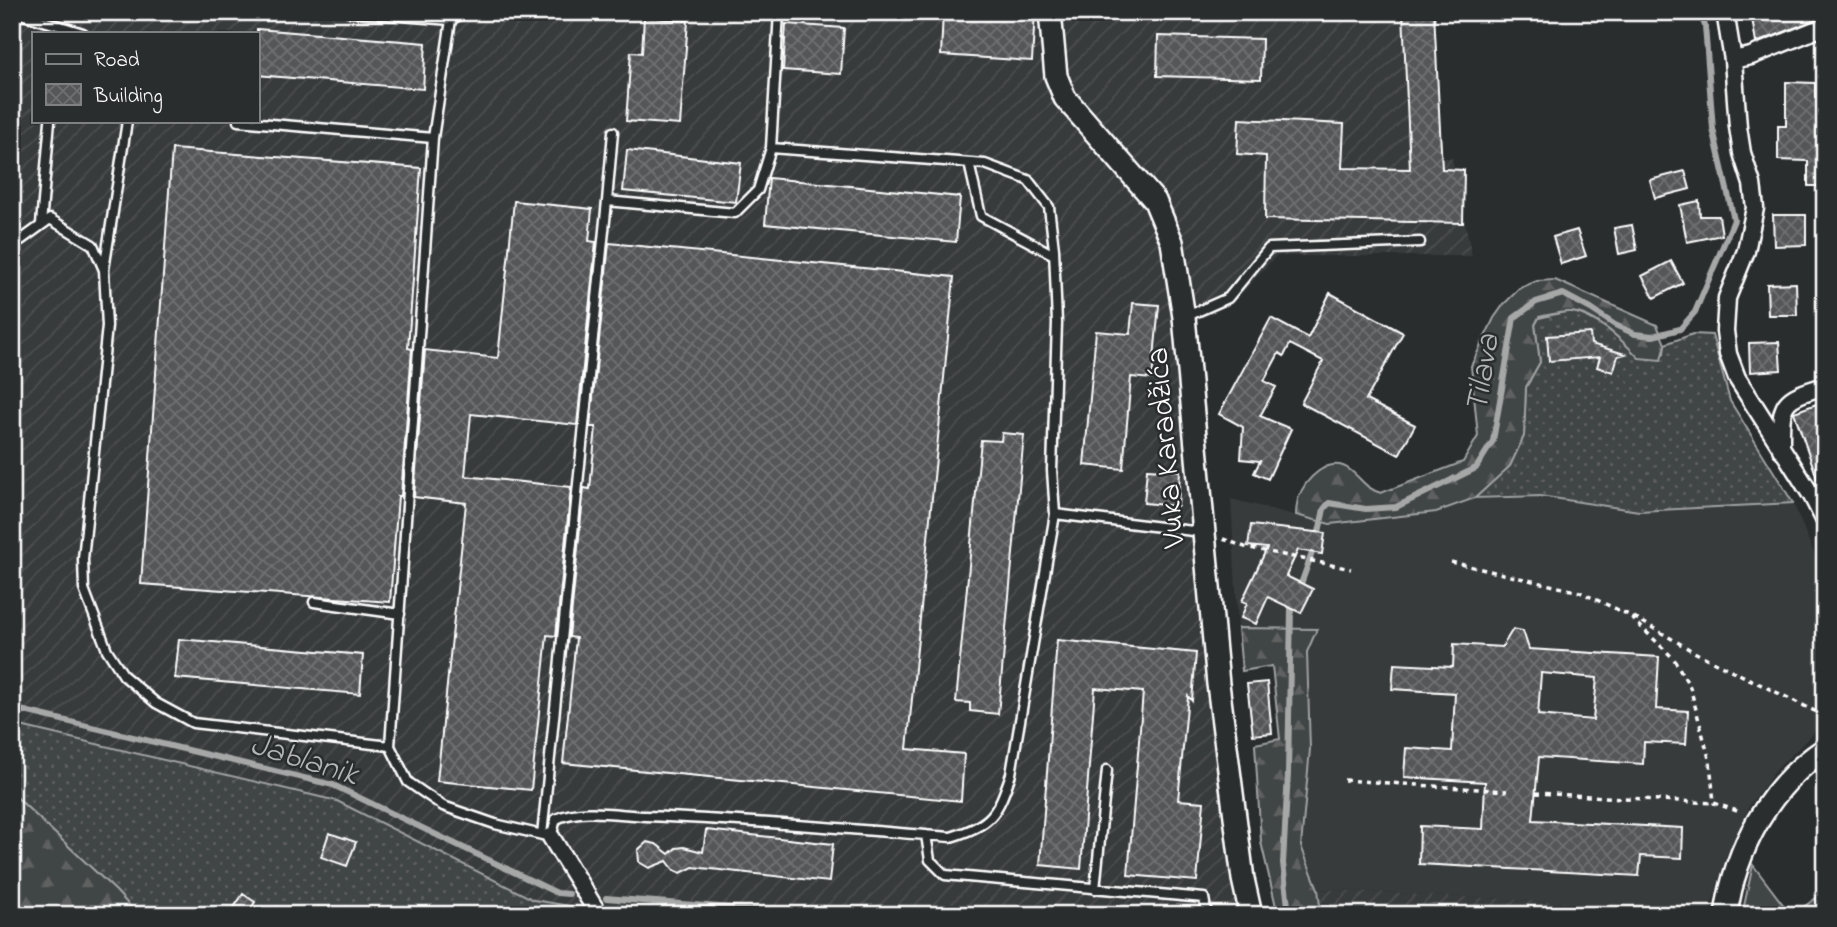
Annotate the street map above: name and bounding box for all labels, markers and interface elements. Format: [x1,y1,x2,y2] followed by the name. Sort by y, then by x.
[32,32,259,122] legend
[94,46,140,76] text: Road
[93,82,163,114] text: Building
[1454,330,1514,416] water label: Tilava
[1135,345,1200,551] street label: Vuka Karadžića
[244,722,365,800] water label: Jablanik

